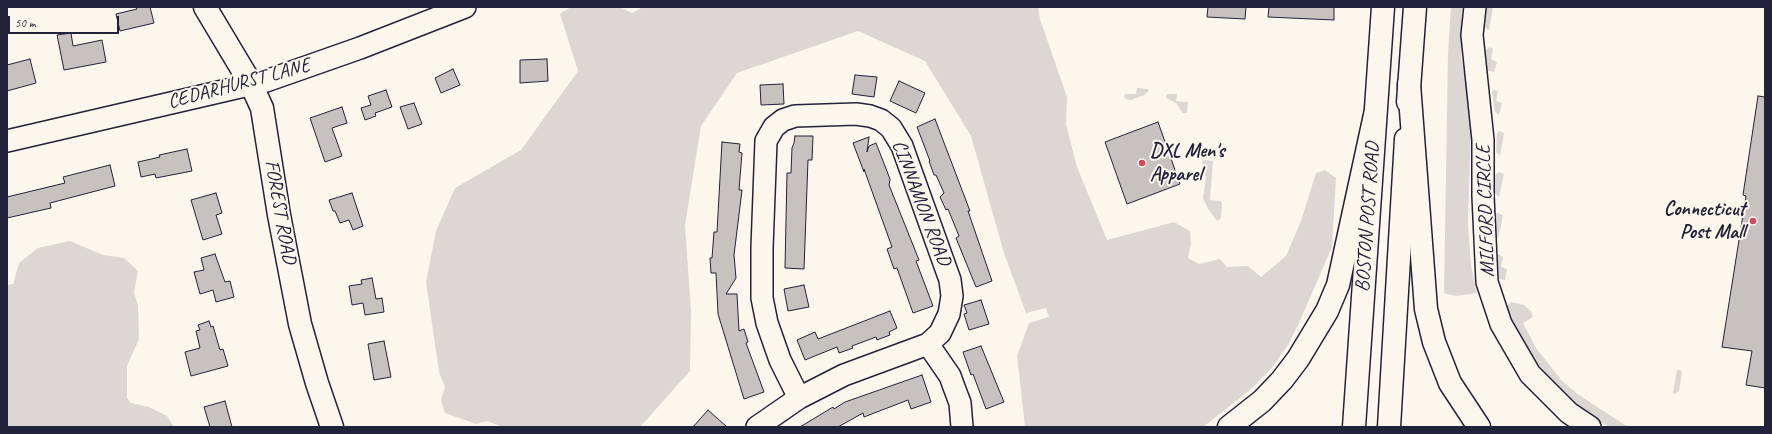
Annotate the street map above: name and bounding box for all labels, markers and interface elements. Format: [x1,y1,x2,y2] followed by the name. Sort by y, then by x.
[10,8,121,34] scale bar
[15,15,35,31] text: 50 m
[165,53,313,115] street label: CEDARHURST LANE
[886,137,956,269] street label: CINNAMON ROAD
[1150,140,1225,187] place label: DXL Men's Apparel
[1351,141,1385,293] street label: BOSTON POST ROAD
[1472,144,1500,278] street label: MILFORD CIRCLE
[259,158,301,266] street label: FOREST ROAD
[1137,158,1147,168] marker: DXL Men's Apparel
[1664,198,1745,245] place label: Connecticut Post Mall
[1748,216,1758,226] marker: Connecticut Post Mall

